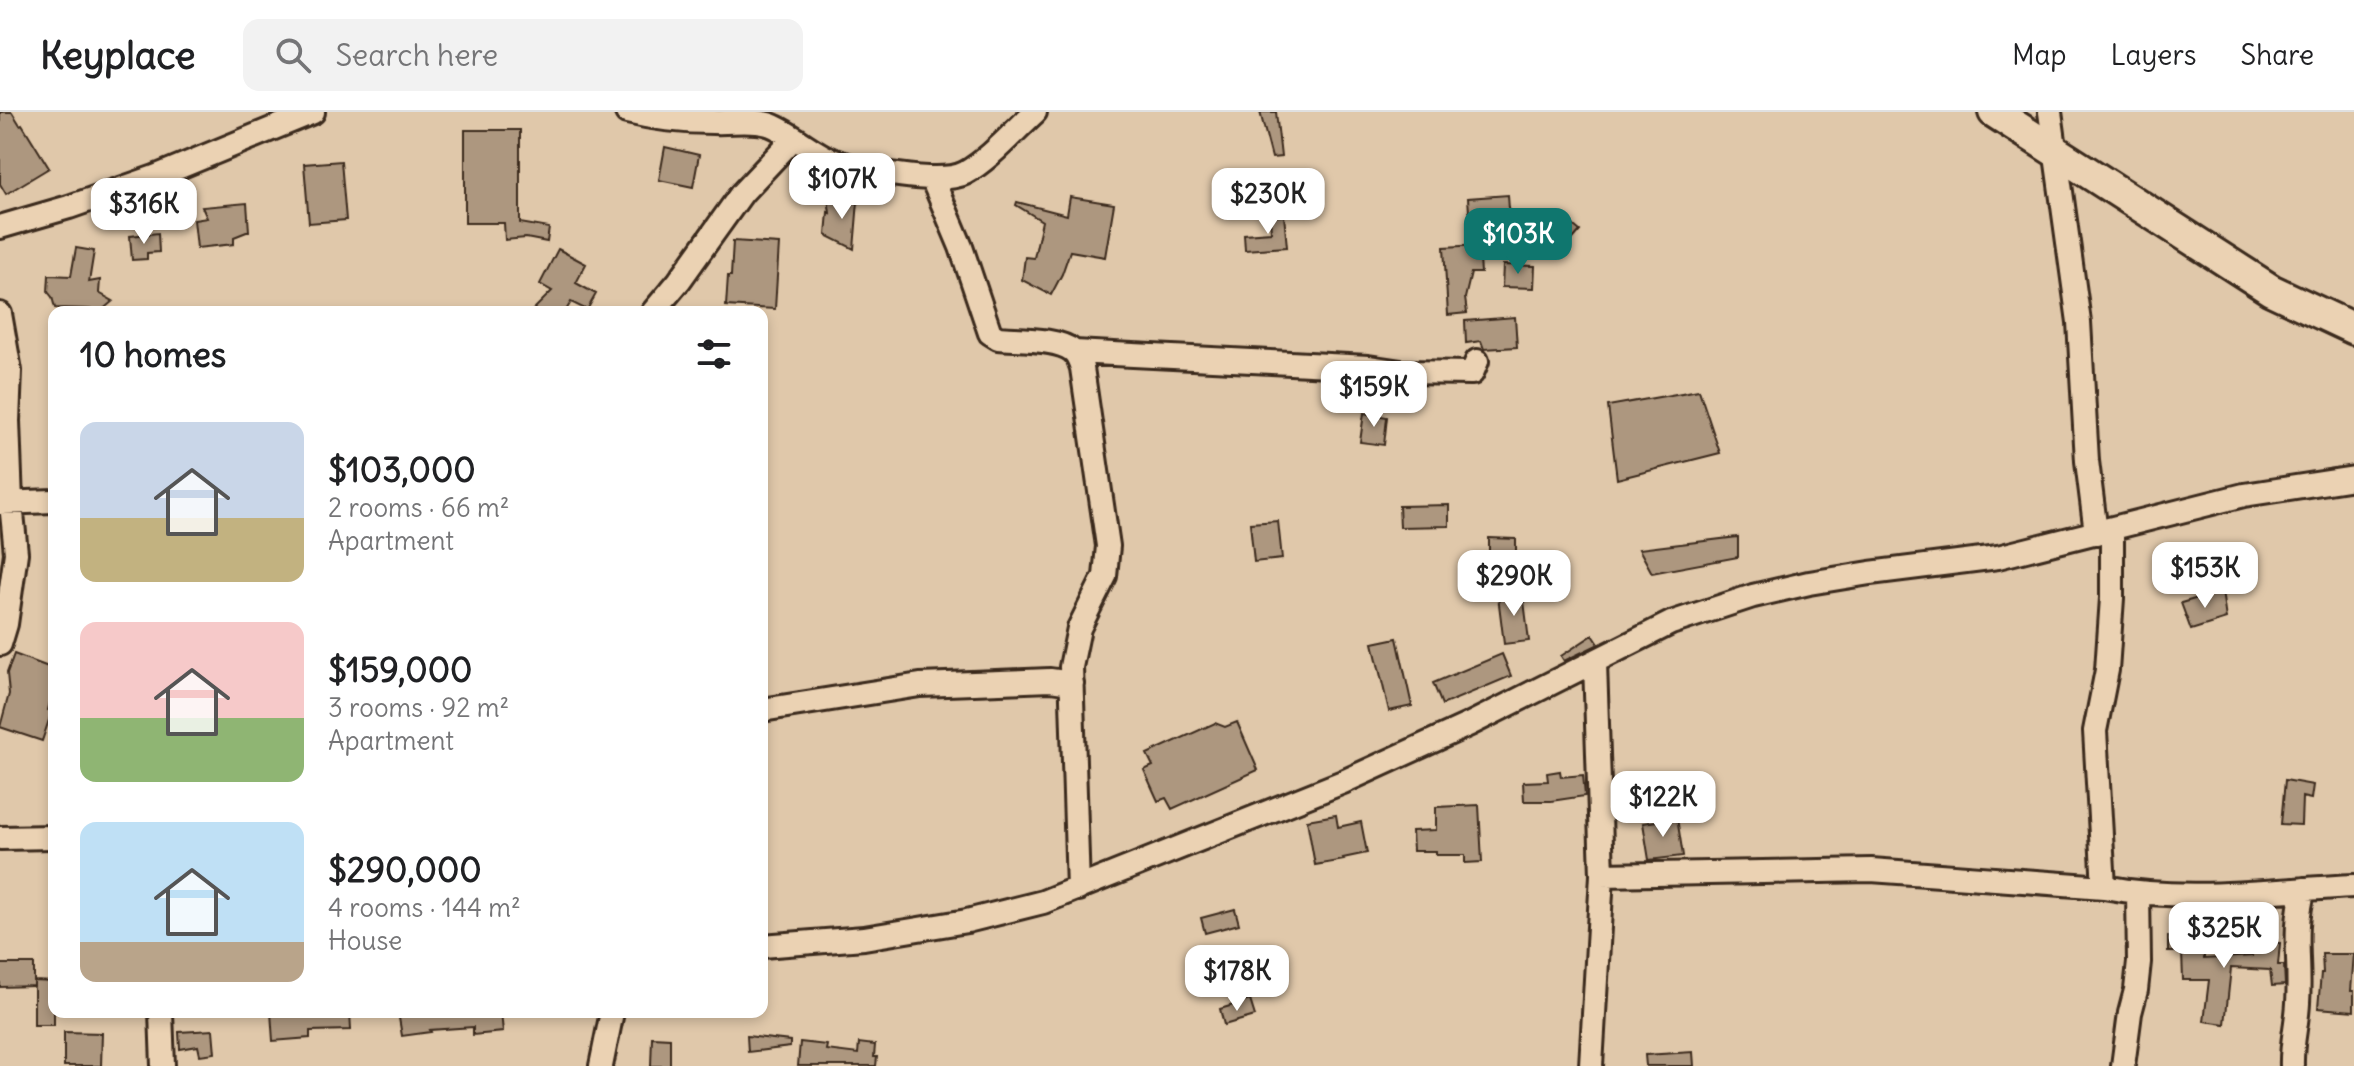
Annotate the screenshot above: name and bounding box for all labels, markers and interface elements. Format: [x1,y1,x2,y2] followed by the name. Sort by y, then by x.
[243,19,803,91] search box
[40,32,195,79] text: Keyplace
[271,33,315,77] icon: search
[335,36,498,74] text: Search here
[2012,37,2067,73] text: Map
[2111,37,2197,73] text: Layers
[2241,37,2314,73] text: Share
[786,153,898,221] pin: $107K
[807,162,877,195] text: $107K
[1212,168,1324,236] pin: $230K
[1230,177,1306,210] text: $230K
[88,178,200,246] pin: $316K
[109,187,179,220] text: $316K
[1462,208,1574,276] pin: $103K
[1482,217,1554,250] text: $103K
[692,332,736,376] icon: filters
[80,333,226,376] text: 10 homes
[1318,361,1430,429] pin: $159K
[1339,370,1409,403] text: $159K
[328,448,476,491] text: $103,000
[144,454,240,550] icon: home
[328,491,510,524] text: 2 rooms · 66 m²
[328,524,454,557] text: Apartment
[2149,542,2261,610] pin: $153K
[1458,550,1570,618] pin: $290K
[2170,551,2240,584] text: $153K
[1476,559,1552,592] text: $290K
[328,648,472,691] text: $159,000
[144,654,240,750] icon: home
[328,691,509,724] text: 3 rooms · 92 m²
[328,724,454,757] text: Apartment
[1607,771,1719,839] pin: $122K
[1629,780,1697,813] text: $122K
[328,848,482,891] text: $290,000
[144,854,240,950] icon: home
[328,891,521,924] text: 4 rooms · 144 m²
[2168,902,2280,970] pin: $325K
[2187,911,2261,944] text: $325K
[328,924,402,957] text: House
[1181,945,1293,1013] pin: $178K
[1203,954,1271,987] text: $178K

